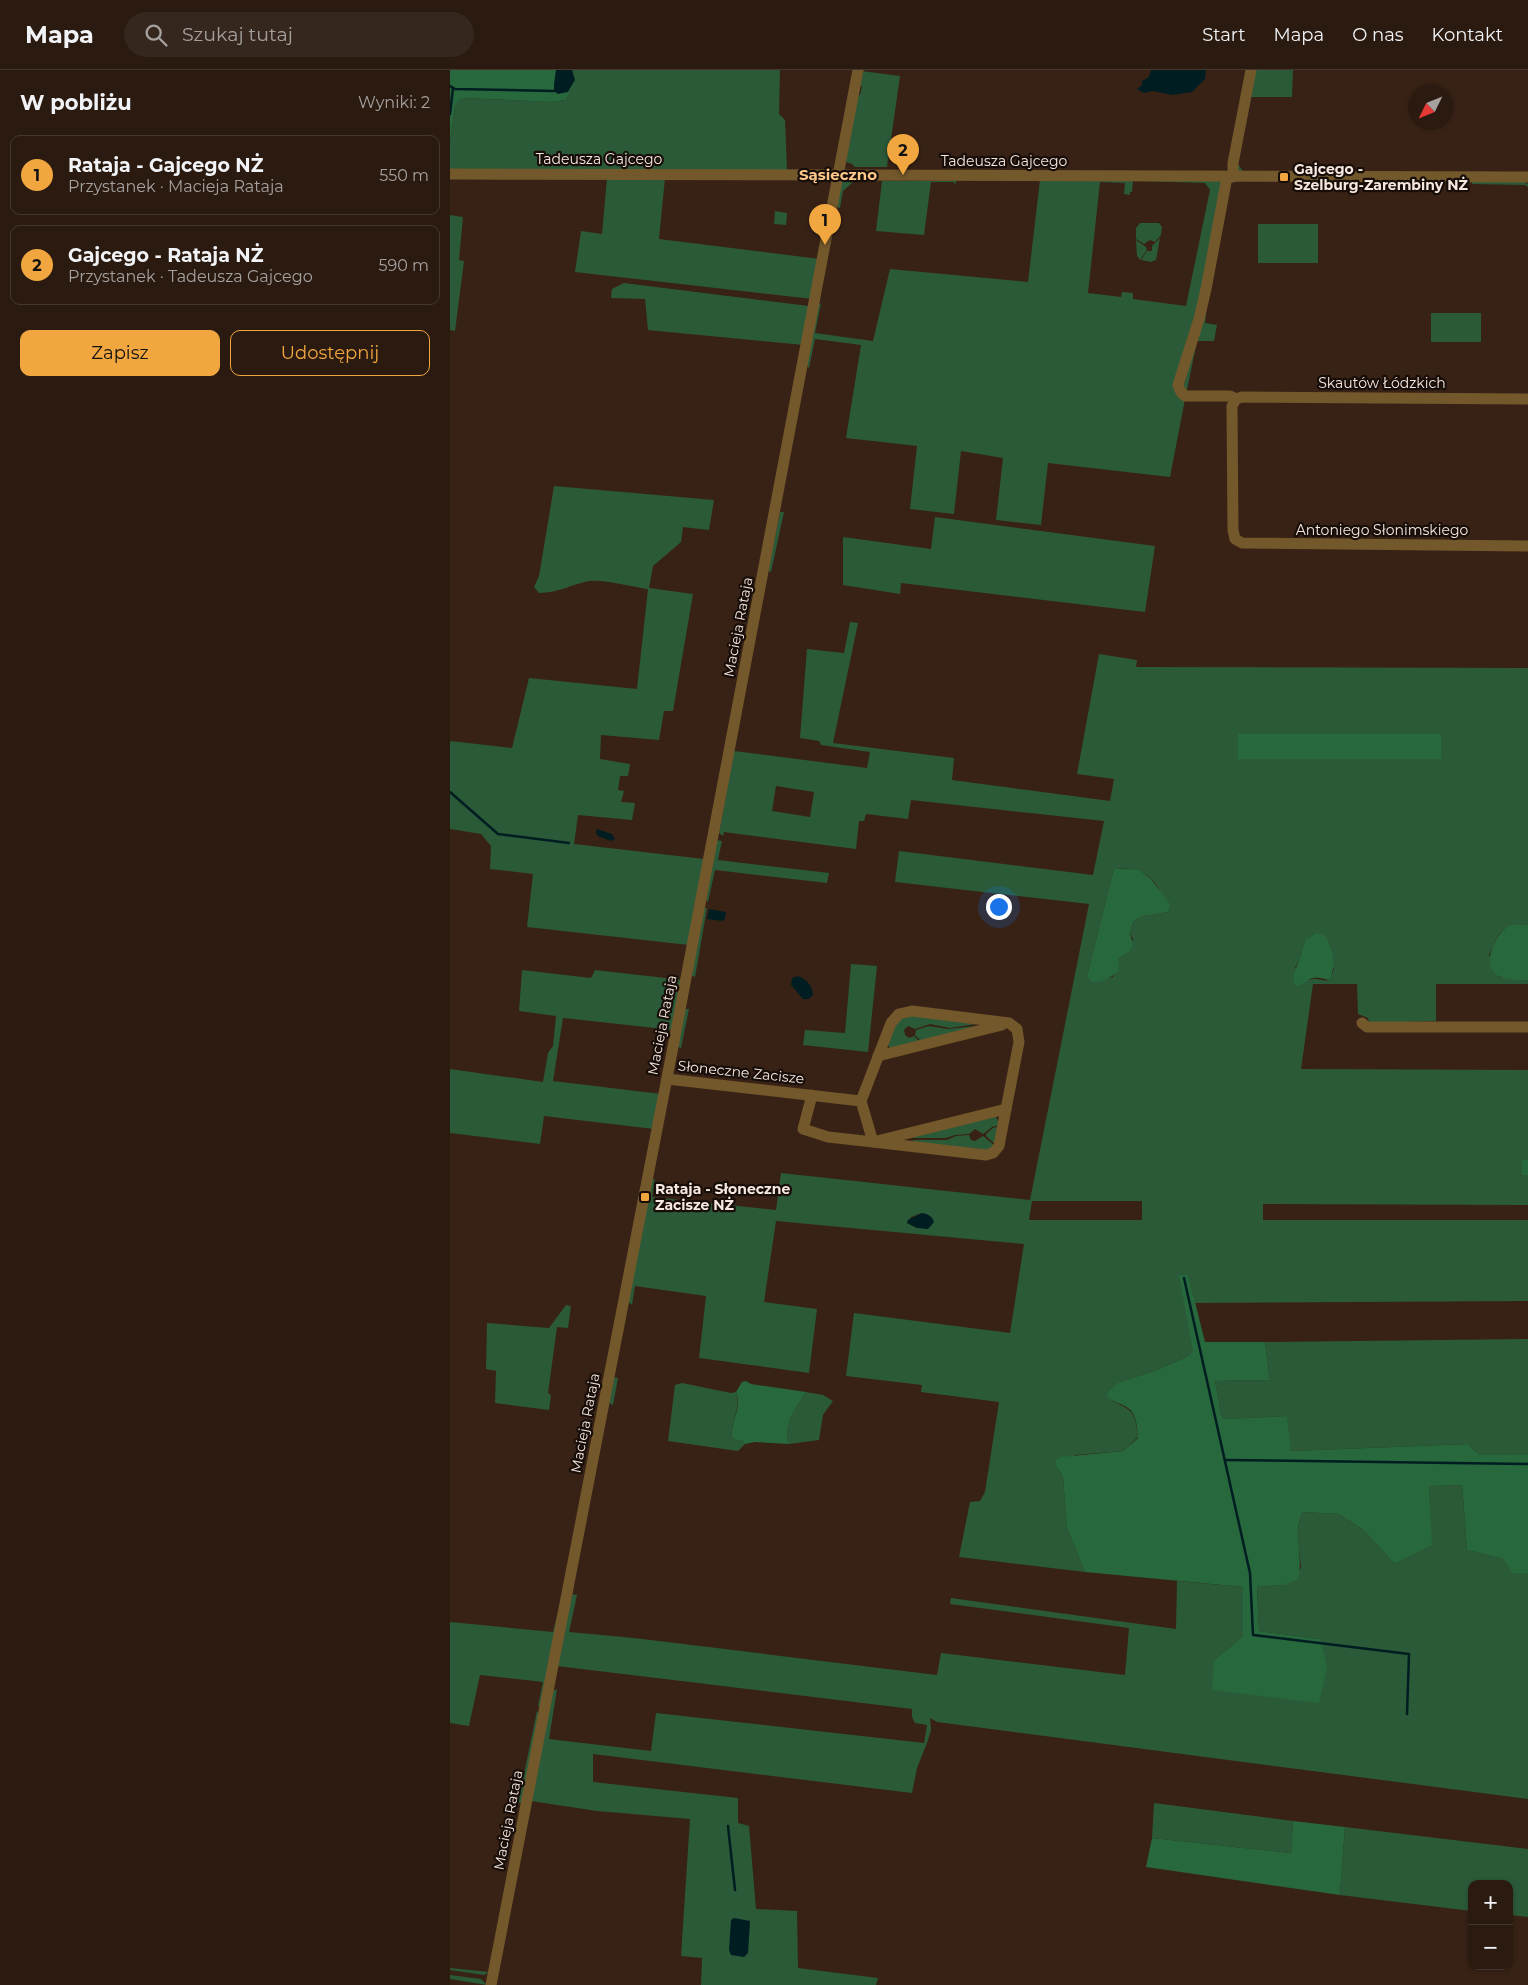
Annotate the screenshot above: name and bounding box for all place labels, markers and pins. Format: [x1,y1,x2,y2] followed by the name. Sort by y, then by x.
[887,134,919,175] pin: 2
[1294,160,1468,194] place label: Gajcego - Szelburg-Zarembiny NŻ
[1278,171,1290,183] marker: Gajcego - Szelburg-Zarembiny NŻ
[809,204,841,245] pin: 1
[655,1180,790,1214] place label: Rataja - Słoneczne Zacisze NŻ
[639,1191,651,1203] marker: Rataja - Słoneczne Zacisze NŻ

